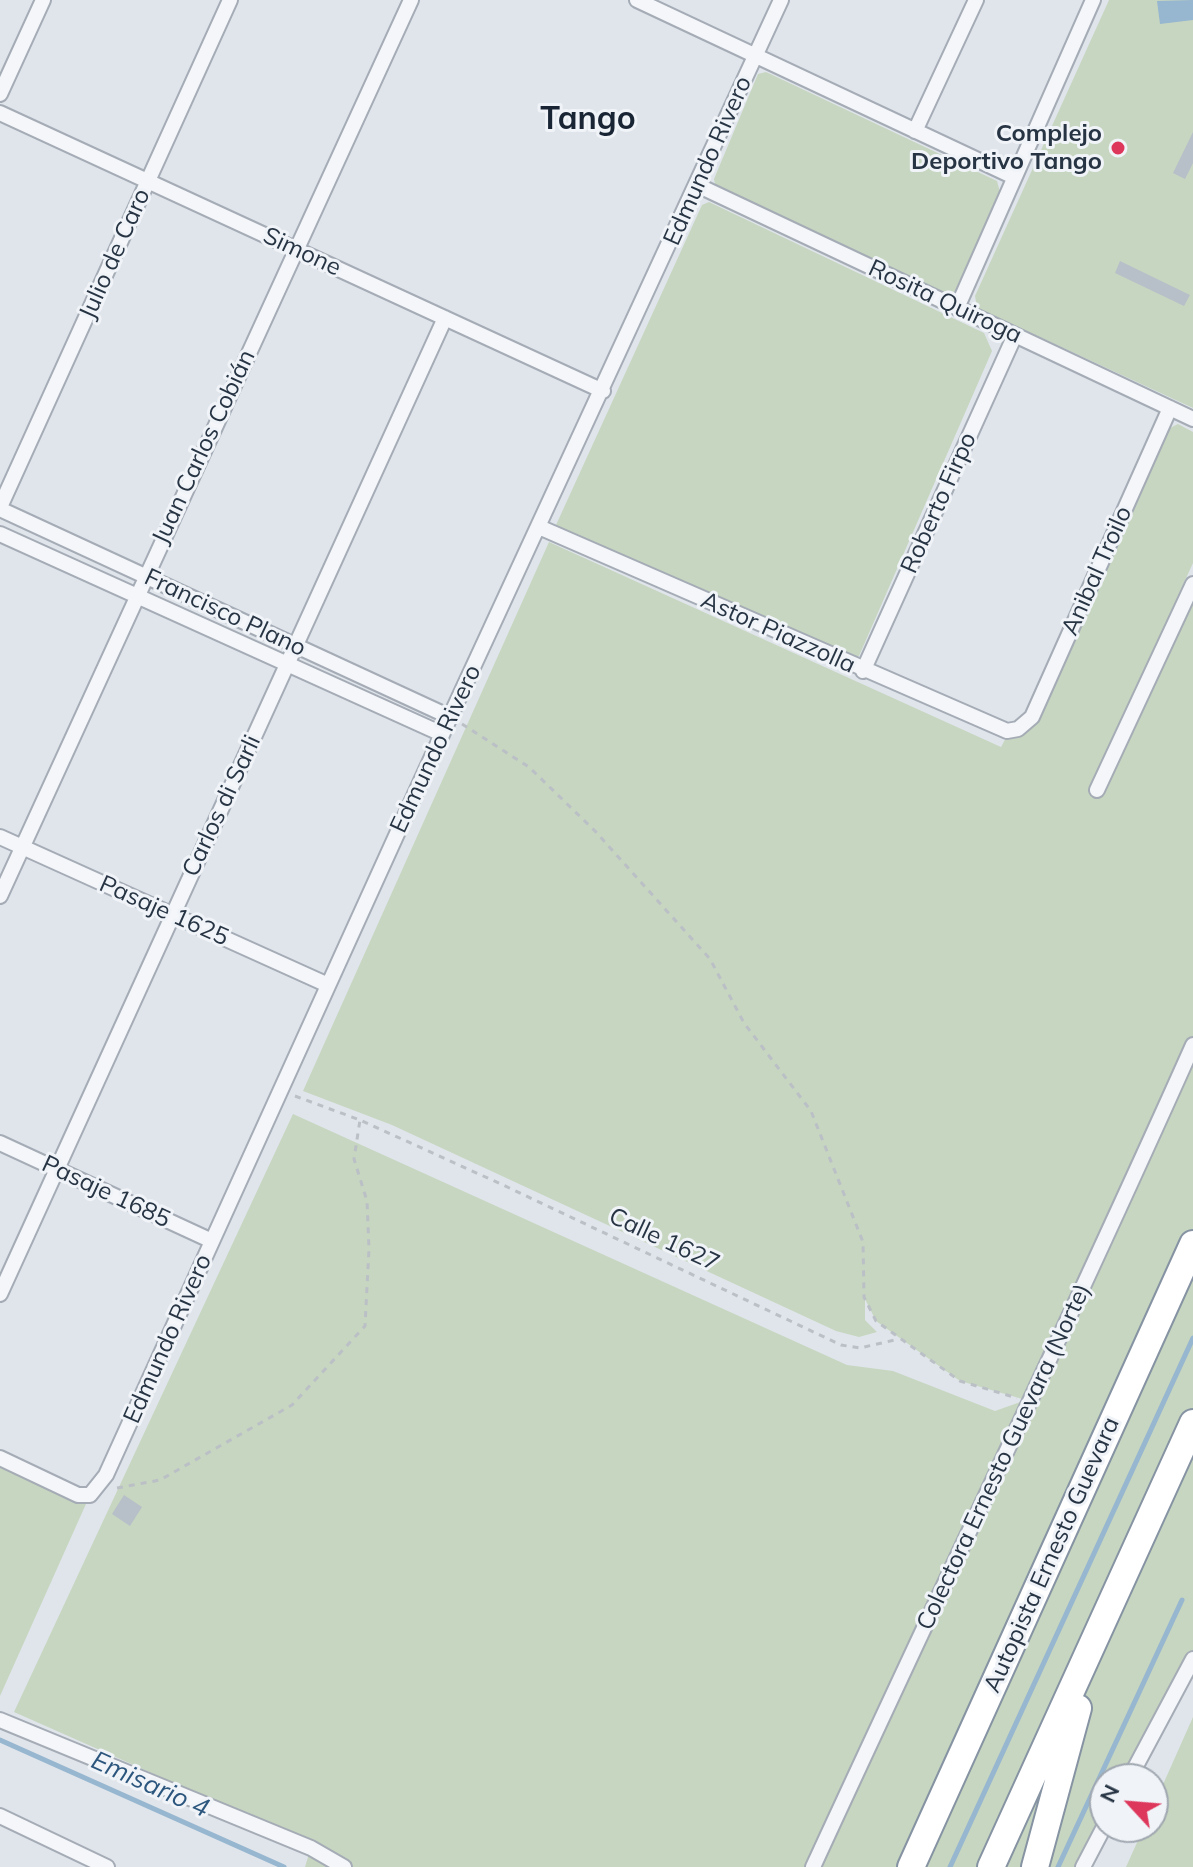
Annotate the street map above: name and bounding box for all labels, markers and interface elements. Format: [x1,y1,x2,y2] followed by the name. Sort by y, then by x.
[658,72,758,250] street label: Edmundo Rivero
[540,100,636,138] district label: Tango
[911,120,1102,176] place label: Complejo Deportivo Tango
[1109,139,1127,157] marker: Complejo Deportivo Tango
[73,184,157,324] street label: Julio de Caro
[259,222,345,282] street label: Simone
[864,254,1026,350] street label: Rosita Quiroga
[146,345,262,549] street label: Juan Carlos Cobián
[895,428,983,578] street label: Roberto Firpo
[1056,502,1138,640] street label: Anibal Troilo
[140,563,310,663] street label: Francisco Plano
[696,586,860,680] street label: Astor Piazzolla
[384,660,488,838] street label: Edmundo Rivero
[177,731,267,881] street label: Carlos di Sarli
[95,870,233,952] street label: Pasaje 1625
[37,1150,175,1234] street label: Pasaje 1685
[604,1202,724,1278] street label: Calle 1627
[118,1250,218,1428] street label: Edmundo Rivero
[911,1279,1097,1635] street label: Colectora Ernesto Guevara (Norte)
[978,1413,1126,1697] street label: Autopista Ernesto Guevara
[86,1745,214,1825] water label: Emisario 4
[1089,1763,1169,1843] north arrow
[1093,1780,1125,1807] text: N

